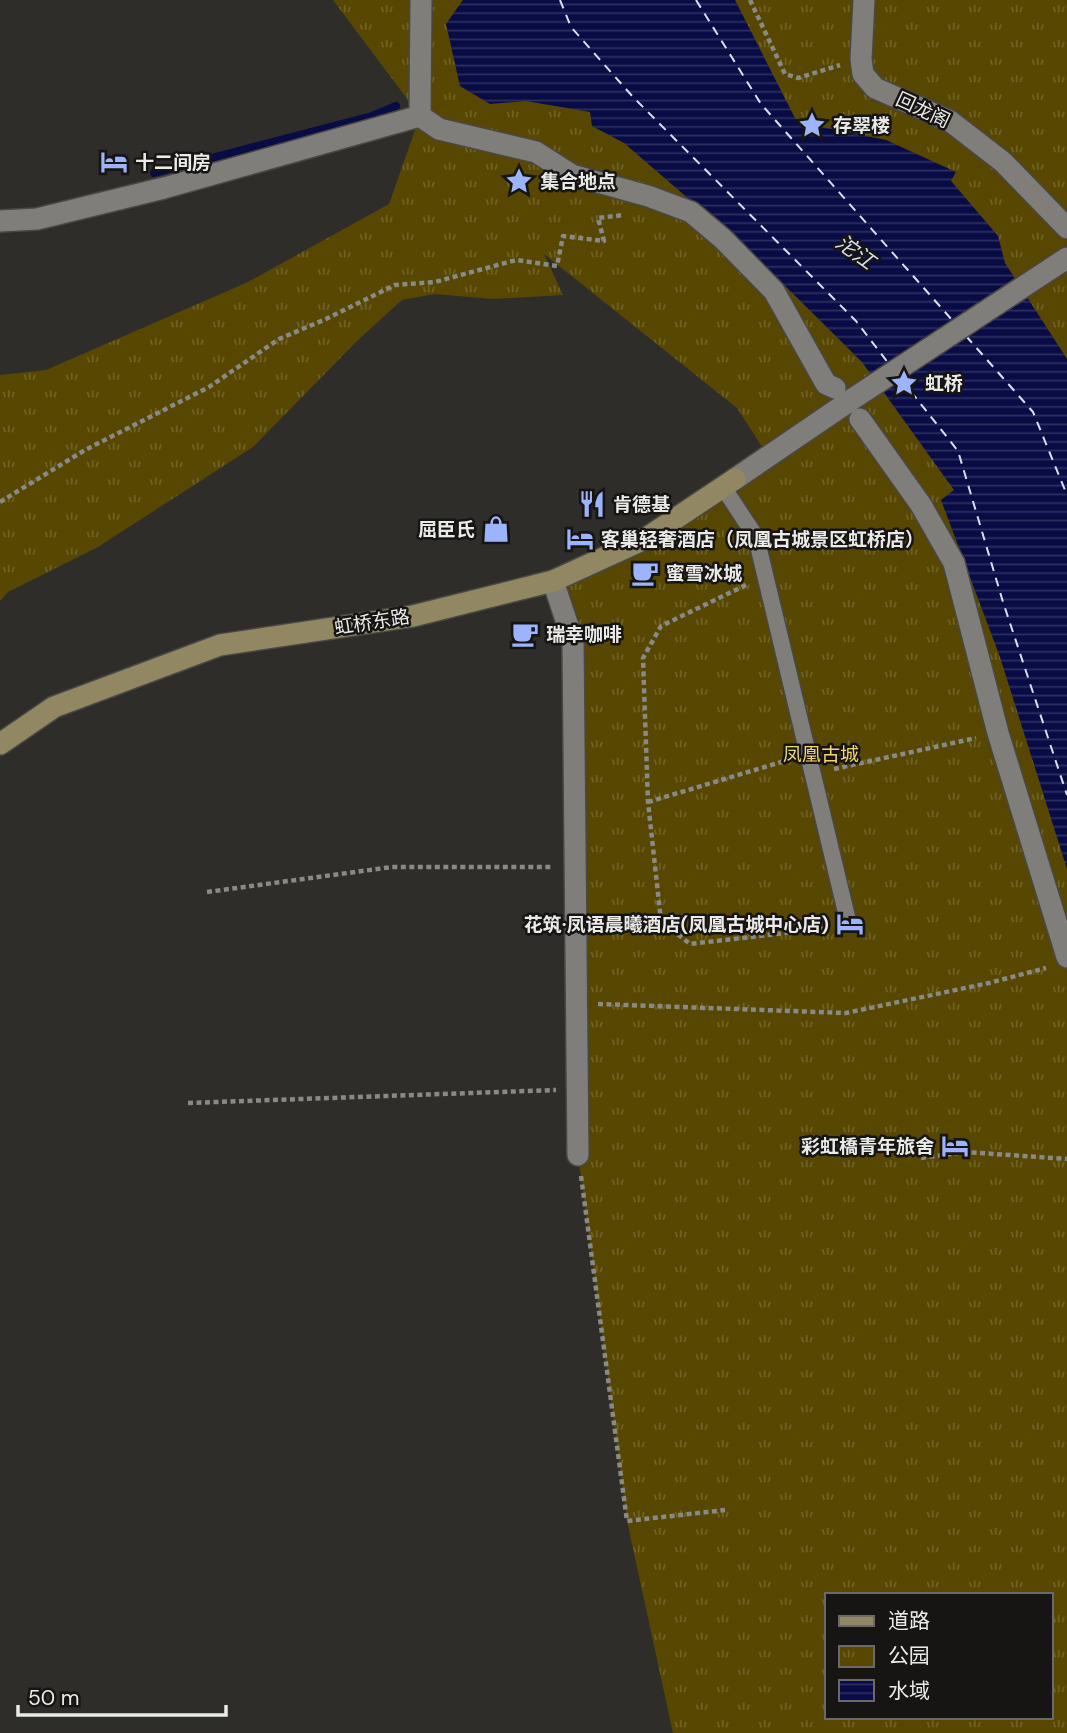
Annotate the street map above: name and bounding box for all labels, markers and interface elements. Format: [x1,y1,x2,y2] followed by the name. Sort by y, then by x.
[892,87,954,133] street label: 回龙阁
[797,110,827,140] place icon: 存翠楼
[833,113,890,138] place label: 存翠楼
[99,147,129,177] hotel icon: 十二间房
[135,150,211,175] place label: 十二间房
[504,166,534,196] place icon: 集合地点
[540,169,616,194] place label: 集合地点
[830,228,882,277] water label: 沱江
[889,368,919,398] place icon: 虹桥
[925,371,963,396] place label: 虹桥
[577,489,607,519] restaurant icon: 肯德基
[613,492,671,517] place label: 肯德基
[481,514,511,544] shop icon: 屈臣氏
[418,517,475,542] place label: 屈臣氏
[565,524,595,554] hotel icon: 客巢轻奢酒店（凤凰古城景区虹桥店）
[601,527,924,552] place label: 客巢轻奢酒店（凤凰古城景区虹桥店）
[630,558,660,588] cafe icon: 蜜雪冰城
[666,561,742,586] place label: 蜜雪冰城
[333,604,411,640] street label: 虹桥东路
[510,619,540,649] cafe icon: 瑞幸咖啡
[546,622,622,647] place label: 瑞幸咖啡
[783,742,859,767] park label: 凤凰古城
[835,909,865,939] hotel icon: 花筑·凤语晨曦酒店(凤凰古城中心店)
[524,912,829,937] place label: 花筑·凤语晨曦酒店(凤凰古城中心店)
[940,1131,970,1161] hotel icon: 彩虹橋青年旅舍
[801,1134,934,1159] place label: 彩虹橋青年旅舍
[825,1593,1053,1719] legend
[888,1607,930,1635] text: 道路
[888,1642,930,1670] text: 公园
[18,1674,226,1718] scale bar
[888,1677,930,1705] text: 水域
[28,1684,79,1712] text: 50 m

